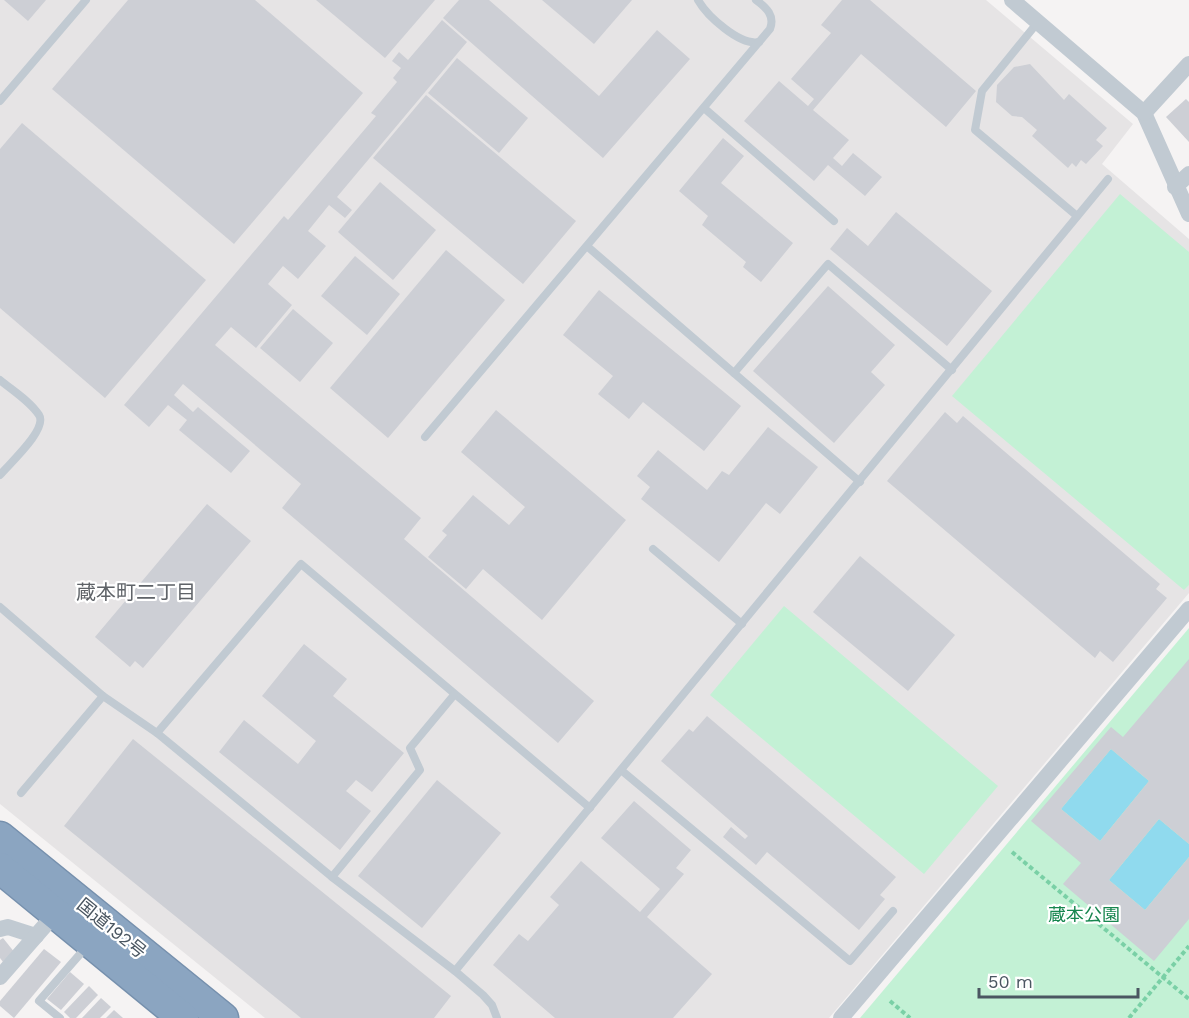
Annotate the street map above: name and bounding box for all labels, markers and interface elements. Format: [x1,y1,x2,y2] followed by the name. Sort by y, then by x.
[76,580,196,604] district label: 蔵本町二丁目
[73,894,151,962] street label: 国道192号
[1048,904,1120,925] park label: 蔵本公園
[979,961,1138,999] scale bar
[988,971,1033,992] text: 50 m

